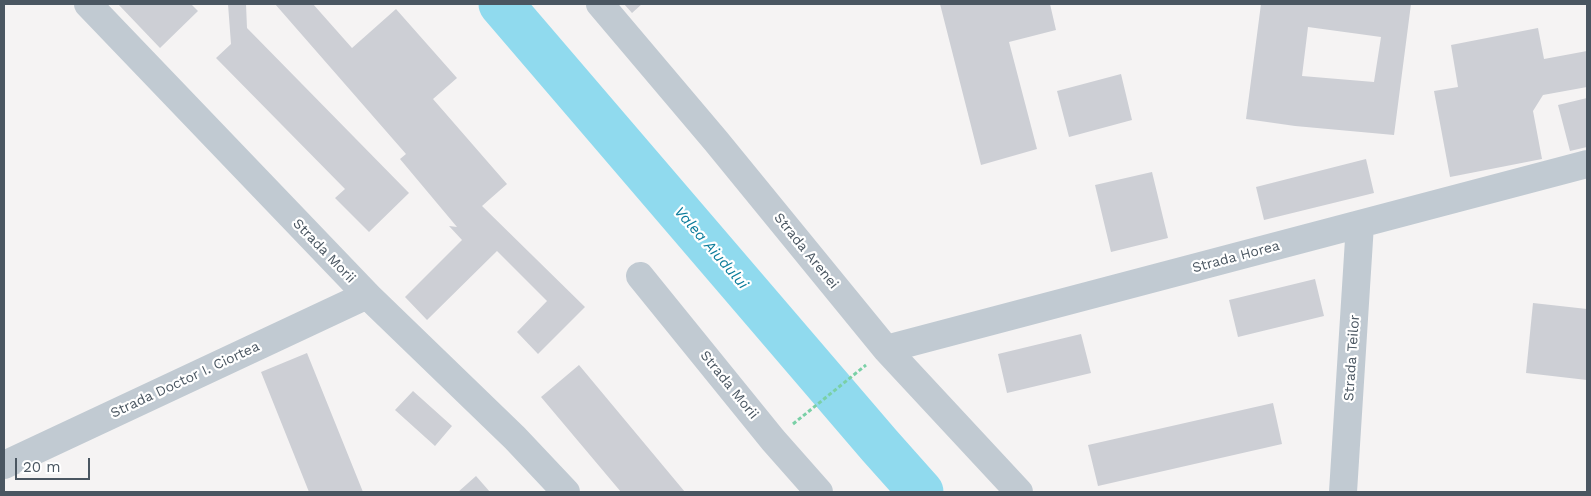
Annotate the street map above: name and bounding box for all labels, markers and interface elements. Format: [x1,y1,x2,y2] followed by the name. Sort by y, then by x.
[670,203,752,293] water label: Valea Aiudului
[770,210,842,292] street label: Strada Arenei
[289,215,359,287] street label: Strada Morii
[1190,237,1282,277] street label: Strada Horea
[1341,314,1363,402] street label: Strada Teilor
[108,338,262,422] street label: Strada Doctor I. Ciortea
[696,347,762,423] street label: Strada Morii
[18,448,92,480] scale bar
[23,458,61,476] text: 20 m

